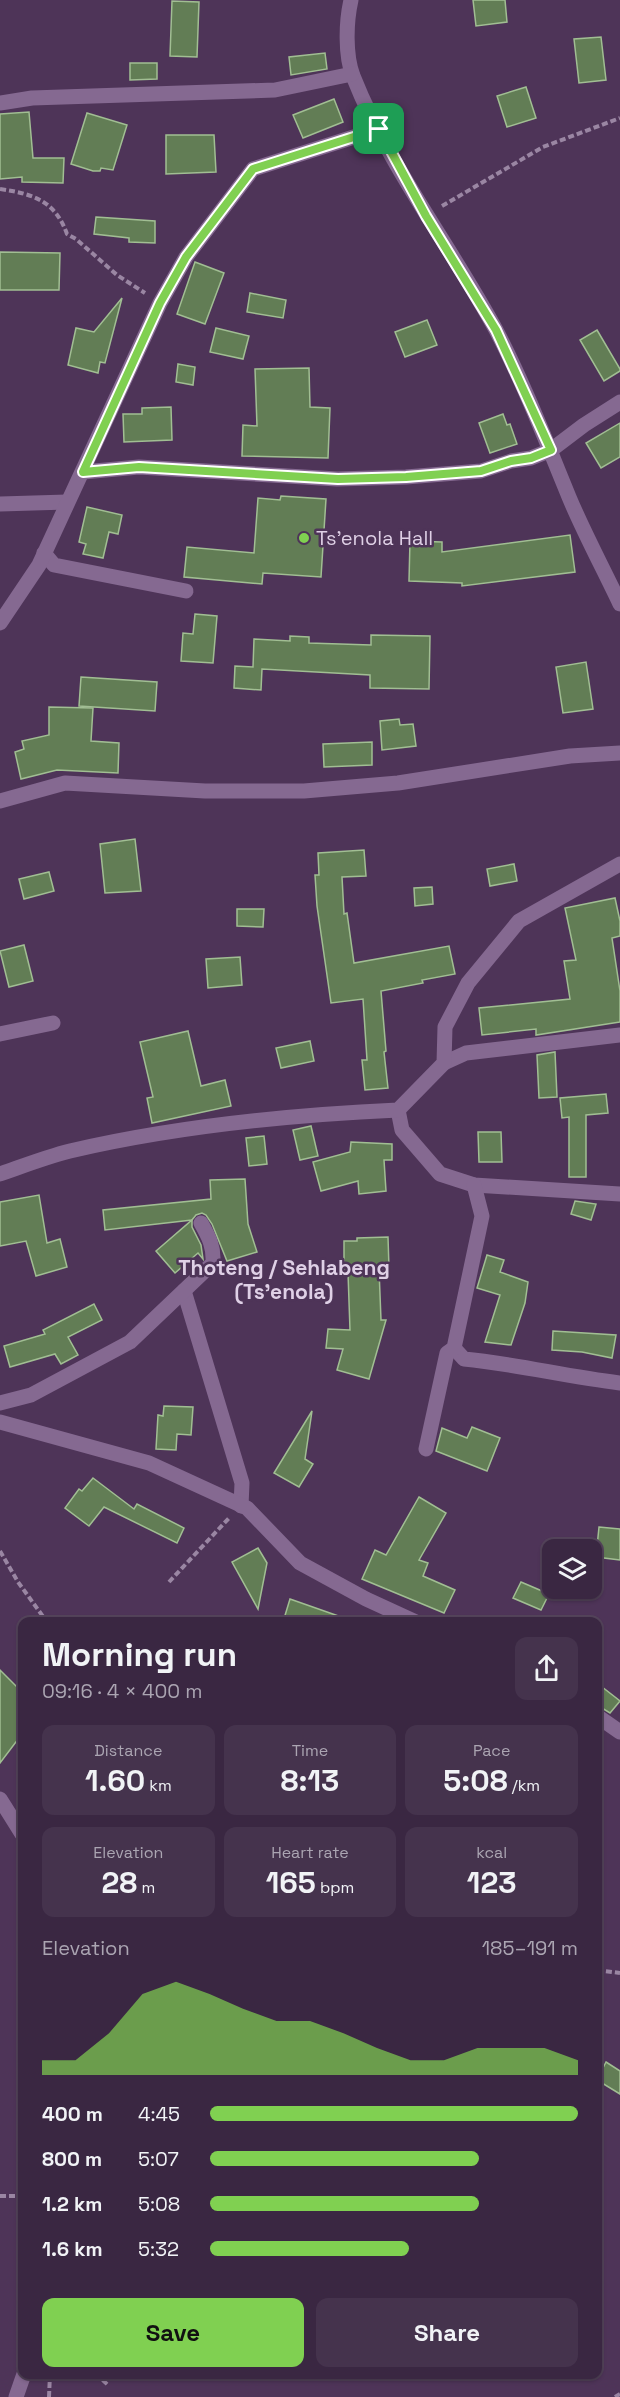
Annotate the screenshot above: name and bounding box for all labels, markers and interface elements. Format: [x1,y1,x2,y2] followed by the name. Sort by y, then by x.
[353,103,404,154] pin
[362,112,395,145] icon: arrive
[316,525,433,551] place label: Ts'enola Hall
[297,531,311,545] marker: Ts'enola Hall
[178,1254,390,1305] district label: Thoteng / Sehlabeng (Ts'enola)
[542,1539,602,1599] map controls
[542,1539,602,1599] button: layers
[42,1634,237,1676] text: Morning run
[515,1637,578,1700] button: share
[42,1678,202,1704] text: 09:16 · 4 × 400 m
[94,1740,162,1761] text: Distance
[292,1740,328,1761] text: Time
[473,1740,510,1761] text: Pace
[85,1761,145,1800] text: 1.60
[281,1761,339,1800] text: 8:13
[443,1761,508,1800] text: 5:08
[145,1775,172,1796] text: km
[508,1775,540,1796] text: /km
[93,1842,163,1863] text: Elevation
[271,1842,349,1863] text: Heart rate
[476,1842,507,1863] text: kcal
[101,1863,137,1902] text: 28
[266,1863,316,1902] text: 165
[467,1863,516,1902] text: 123
[137,1877,155,1898] text: m
[316,1877,354,1898] text: bpm
[42,1935,130,1961] text: Elevation
[482,1935,578,1961] text: 185–191 m
[42,2101,103,2127] text: 400 m
[138,2101,180,2127] text: 4:45
[42,2146,102,2172] text: 800 m
[138,2146,179,2172] text: 5:07
[42,2191,102,2217] text: 1.2 km
[138,2191,180,2217] text: 5:08
[42,2236,103,2262] text: 1.6 km
[138,2236,179,2262] text: 5:32
[42,2298,304,2367] button: Save
[316,2298,578,2367] button: Share

